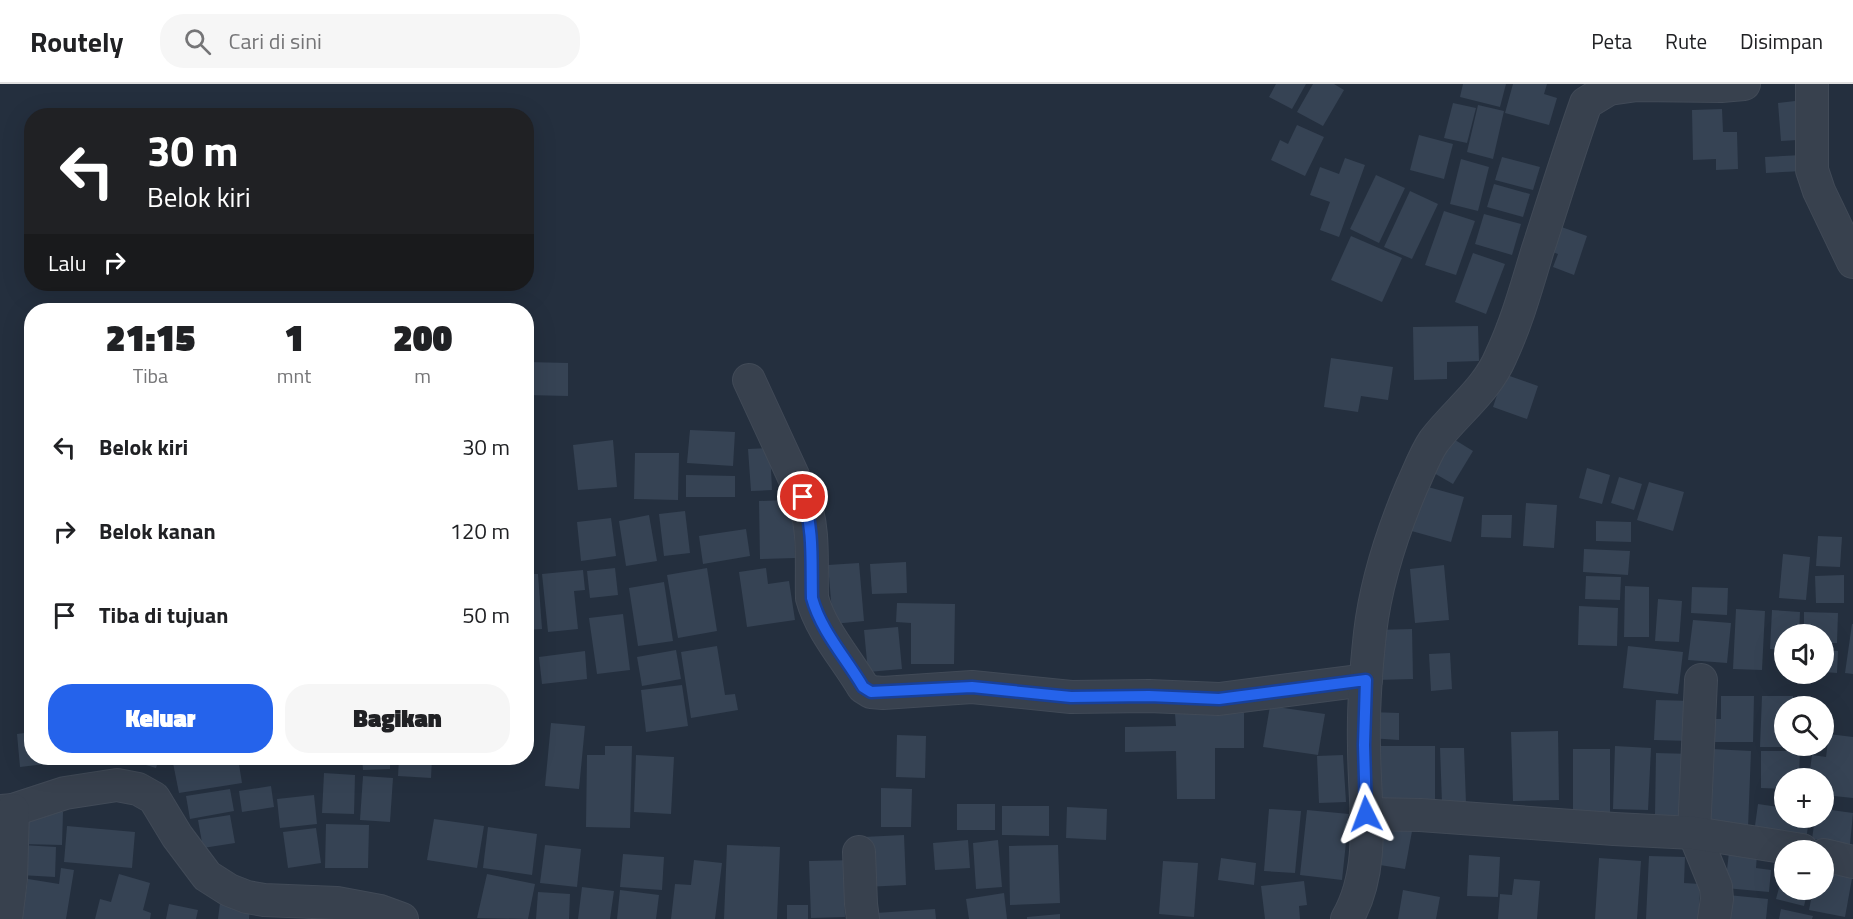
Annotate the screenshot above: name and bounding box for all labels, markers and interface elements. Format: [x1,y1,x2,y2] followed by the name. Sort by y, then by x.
[160,14,580,68] search box
[30,20,124,63] text: Routely
[229,24,322,58] text: Cari di sini
[181,25,214,58] icon: search
[1591,25,1632,57] text: Peta
[1665,25,1707,57] text: Rute
[1740,25,1823,57] text: Disimpan
[147,118,239,182] text: 30 m
[48,132,126,210] icon: left
[147,176,251,217] text: Belok kiri
[48,246,86,280] text: Lalu
[98,246,131,279] icon: right
[106,310,195,365] text: 21:15
[284,310,304,365] text: 1
[393,310,452,365] text: 200
[133,360,168,391] text: Tiba
[277,360,311,391] text: mnt
[414,360,431,391] text: m
[99,430,188,464] text: Belok kiri
[462,430,510,464] text: 30 m
[48,431,81,464] icon: left
[777,471,828,522] pin
[786,480,819,513] icon: arrive
[99,514,216,548] text: Belok kanan
[450,514,510,548] text: 120 m
[48,515,81,548] icon: right
[99,598,228,632] text: Tiba di tujuan
[462,598,510,632] text: 50 m
[48,599,81,632] icon: arrive
[1774,624,1834,900] map controls
[1774,624,1834,684] button: sound
[48,684,273,753] button: Keluar
[285,684,510,753] button: Bagikan
[1774,696,1834,756] button: search
[1774,768,1834,828] button: +
[1334,782,1398,846] position arrow
[1774,840,1834,900] button: −

